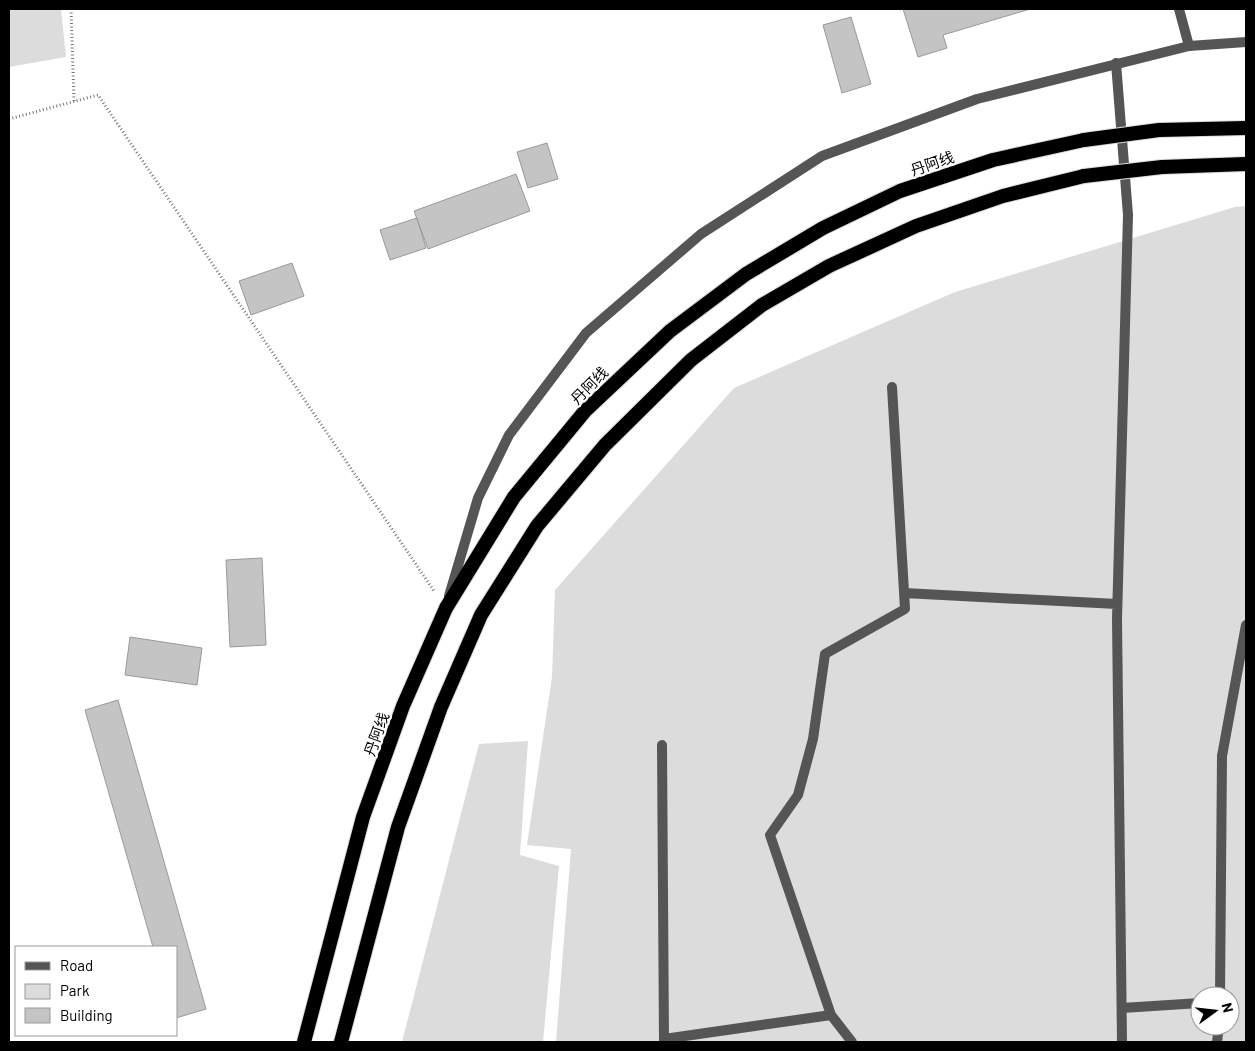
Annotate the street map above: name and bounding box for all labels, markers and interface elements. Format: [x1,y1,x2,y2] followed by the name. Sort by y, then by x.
[908,147,956,179] street label: 丹阿线
[567,363,611,407] street label: 丹阿线
[360,710,392,758] street label: 丹阿线
[15,946,178,1036] legend
[60,956,93,974] text: Road
[60,981,90,999] text: Park
[1190,986,1240,1036] north arrow
[1219,1001,1237,1014] text: N
[60,1006,113,1024] text: Building

